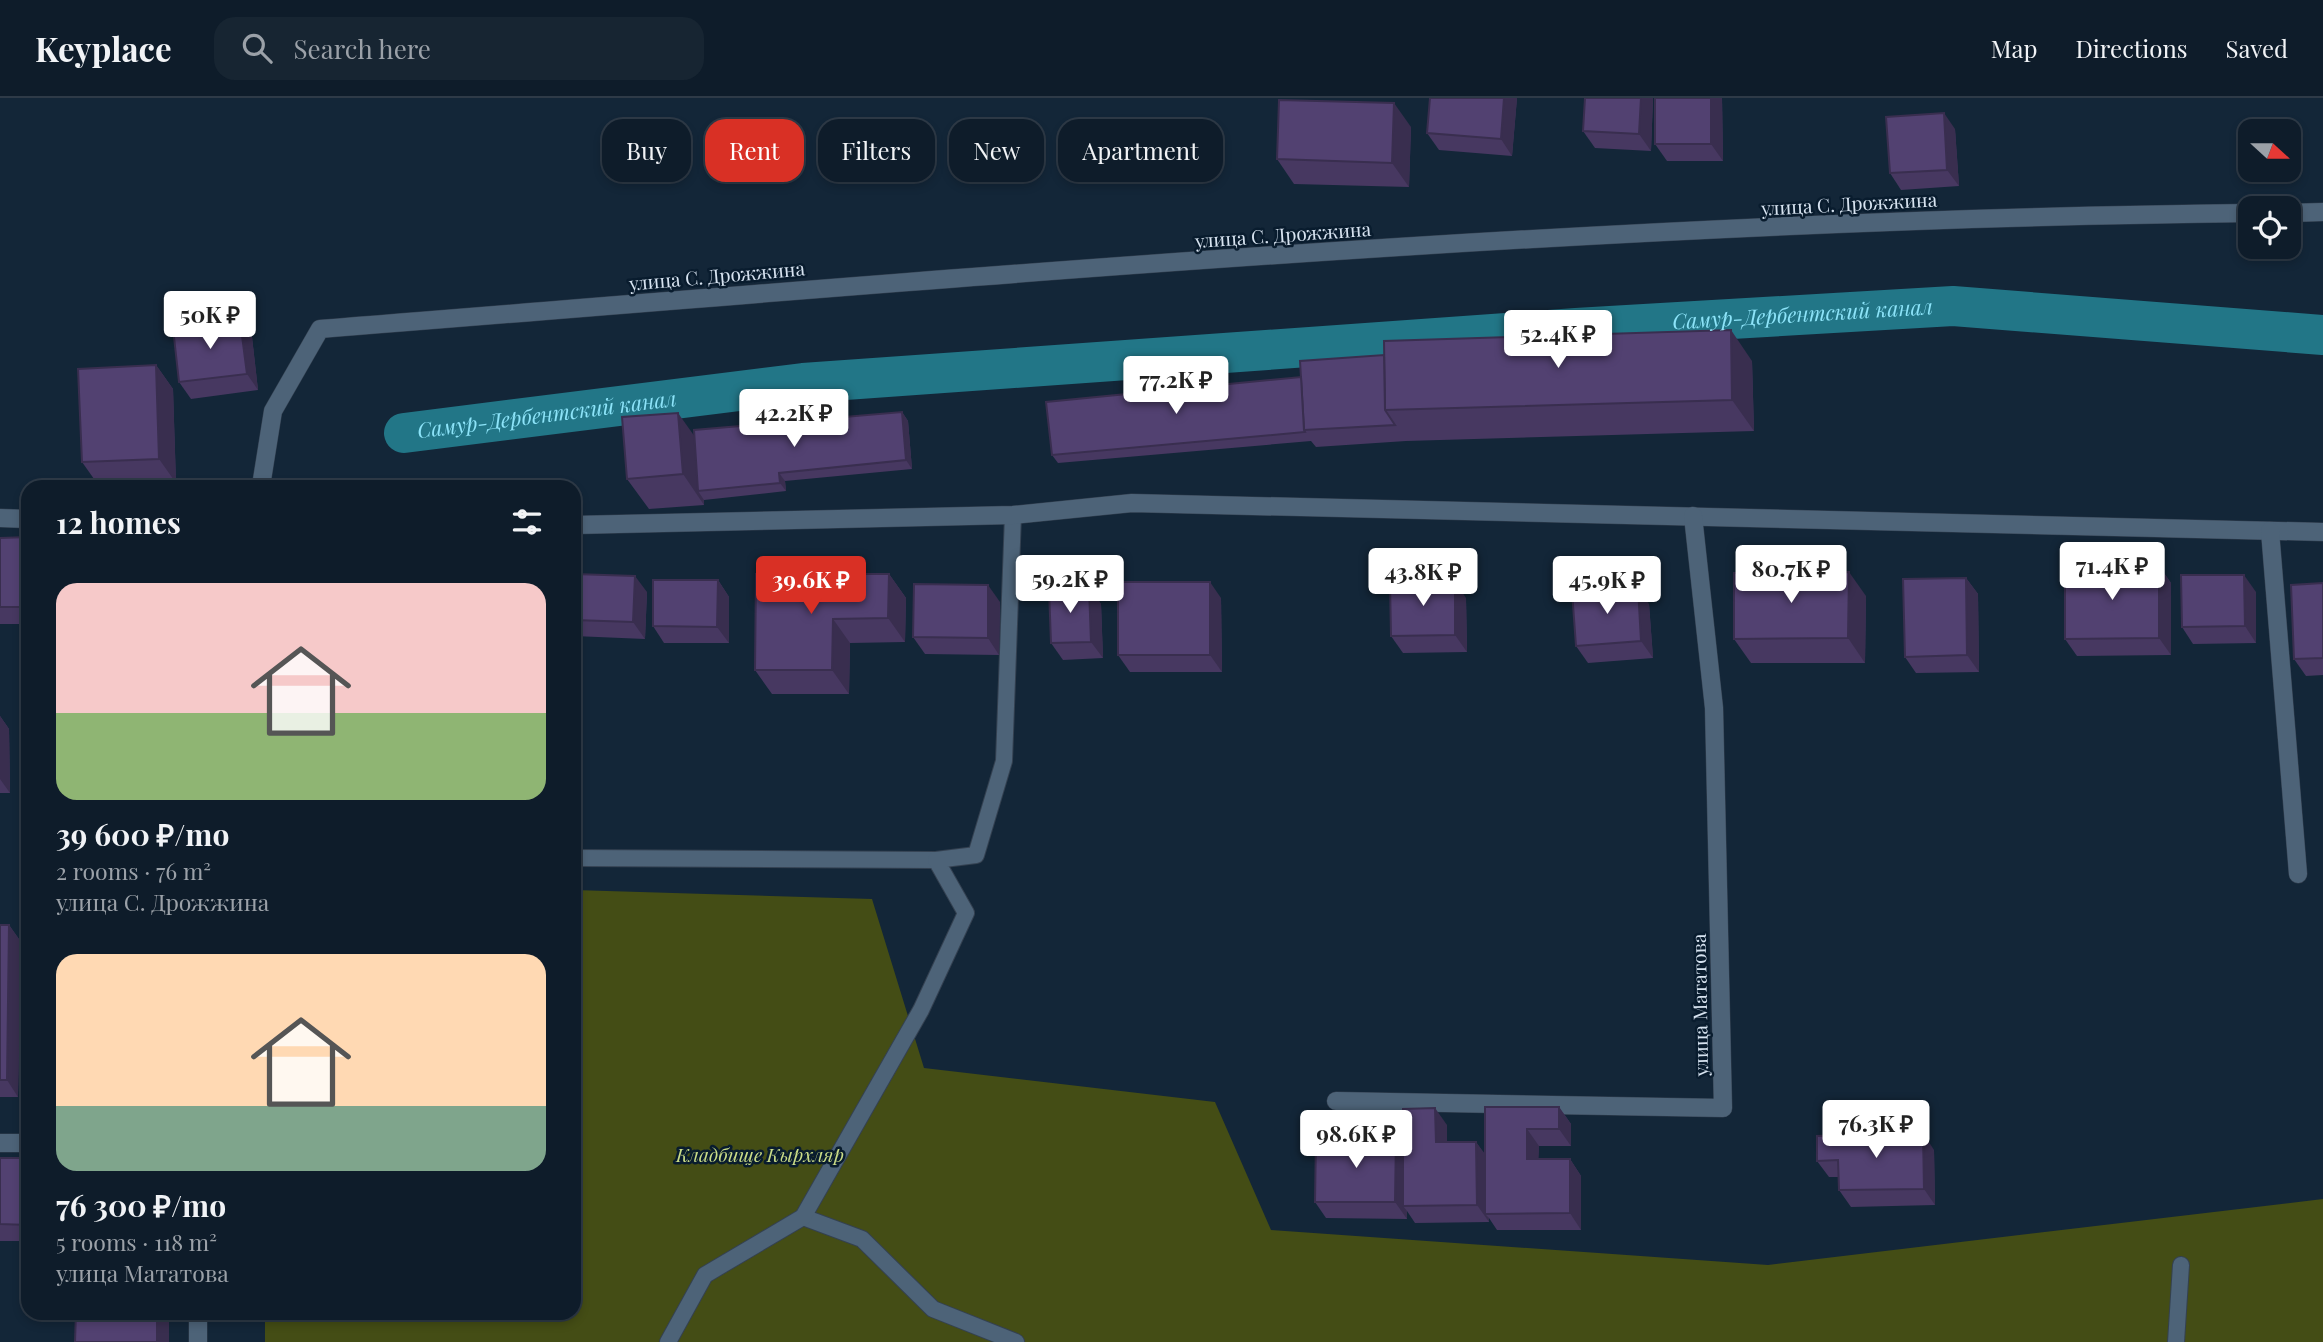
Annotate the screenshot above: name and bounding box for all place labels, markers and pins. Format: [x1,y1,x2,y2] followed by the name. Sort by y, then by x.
[161,292,259,351] pin: 50K ₽
[1493,310,1623,370] pin: 52.4K ₽
[1111,356,1241,416] pin: 77.2K ₽
[729,390,859,449] pin: 42.2K ₽
[2047,542,2177,602] pin: 71.4K ₽
[1726,546,1856,605] pin: 80.7K ₽
[1358,548,1488,608] pin: 43.8K ₽
[746,556,876,616] pin: 39.6K ₽
[1005,556,1135,615] pin: 59.2K ₽
[1542,556,1672,616] pin: 45.9K ₽
[1811,1100,1941,1160] pin: 76.3K ₽
[1291,1110,1421,1170] pin: 98.6K ₽

